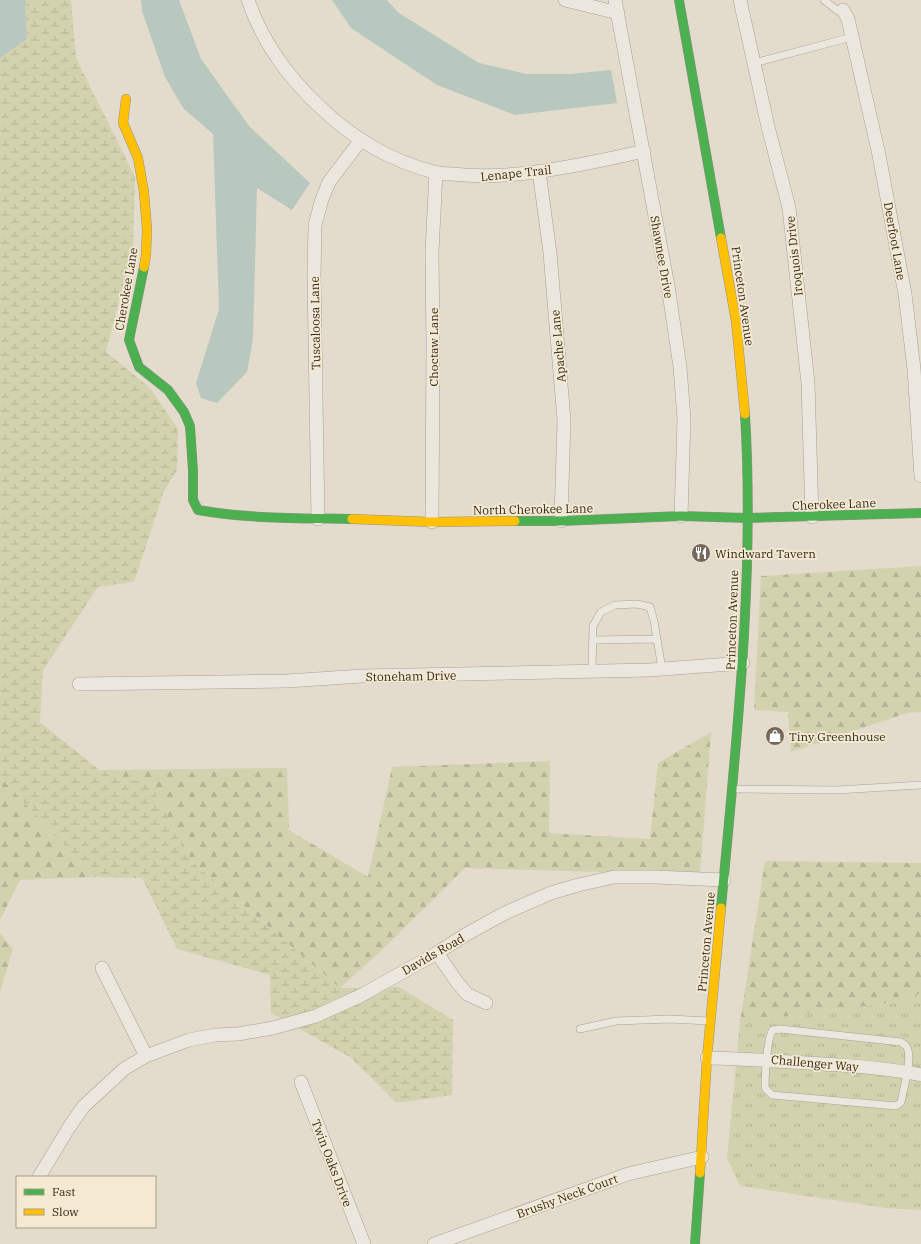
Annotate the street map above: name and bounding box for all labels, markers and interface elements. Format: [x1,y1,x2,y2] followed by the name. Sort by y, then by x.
[480,162,553,184] street label: Lenape Trail
[881,201,909,281] street label: Deerfoot Lane
[647,214,677,300] street label: Shawnee Drive
[782,215,806,297] street label: Iroquois Drive
[729,245,757,347] street label: Princeton Avenue
[111,246,141,332] street label: Cherokee Lane
[307,276,323,370] street label: Tuscaloosa Lane
[426,308,441,386] street label: Choctaw Lane
[547,309,569,383] street label: Apache Lane
[792,495,876,513] street label: Cherokee Lane
[473,500,593,518] street label: North Cherokee Lane
[690,542,712,564] restaurant icon: Windward Tavern
[715,546,816,561] place label: Windward Tavern
[723,570,741,670] street label: Princeton Avenue
[366,668,456,684] street label: Stoneham Drive
[764,725,786,747] shop icon: Tiny Greenhouse
[789,729,886,744] place label: Tiny Greenhouse
[694,891,718,993] street label: Princeton Avenue
[399,930,467,978] street label: Davids Road
[771,1052,860,1074] street label: Challenger Way
[308,1117,356,1209] street label: Twin Oaks Drive
[514,1171,620,1221] street label: Brushy Neck Court
[16,1176,156,1228] legend
[52,1184,76,1199] text: Fast
[52,1204,79,1219] text: Slow

